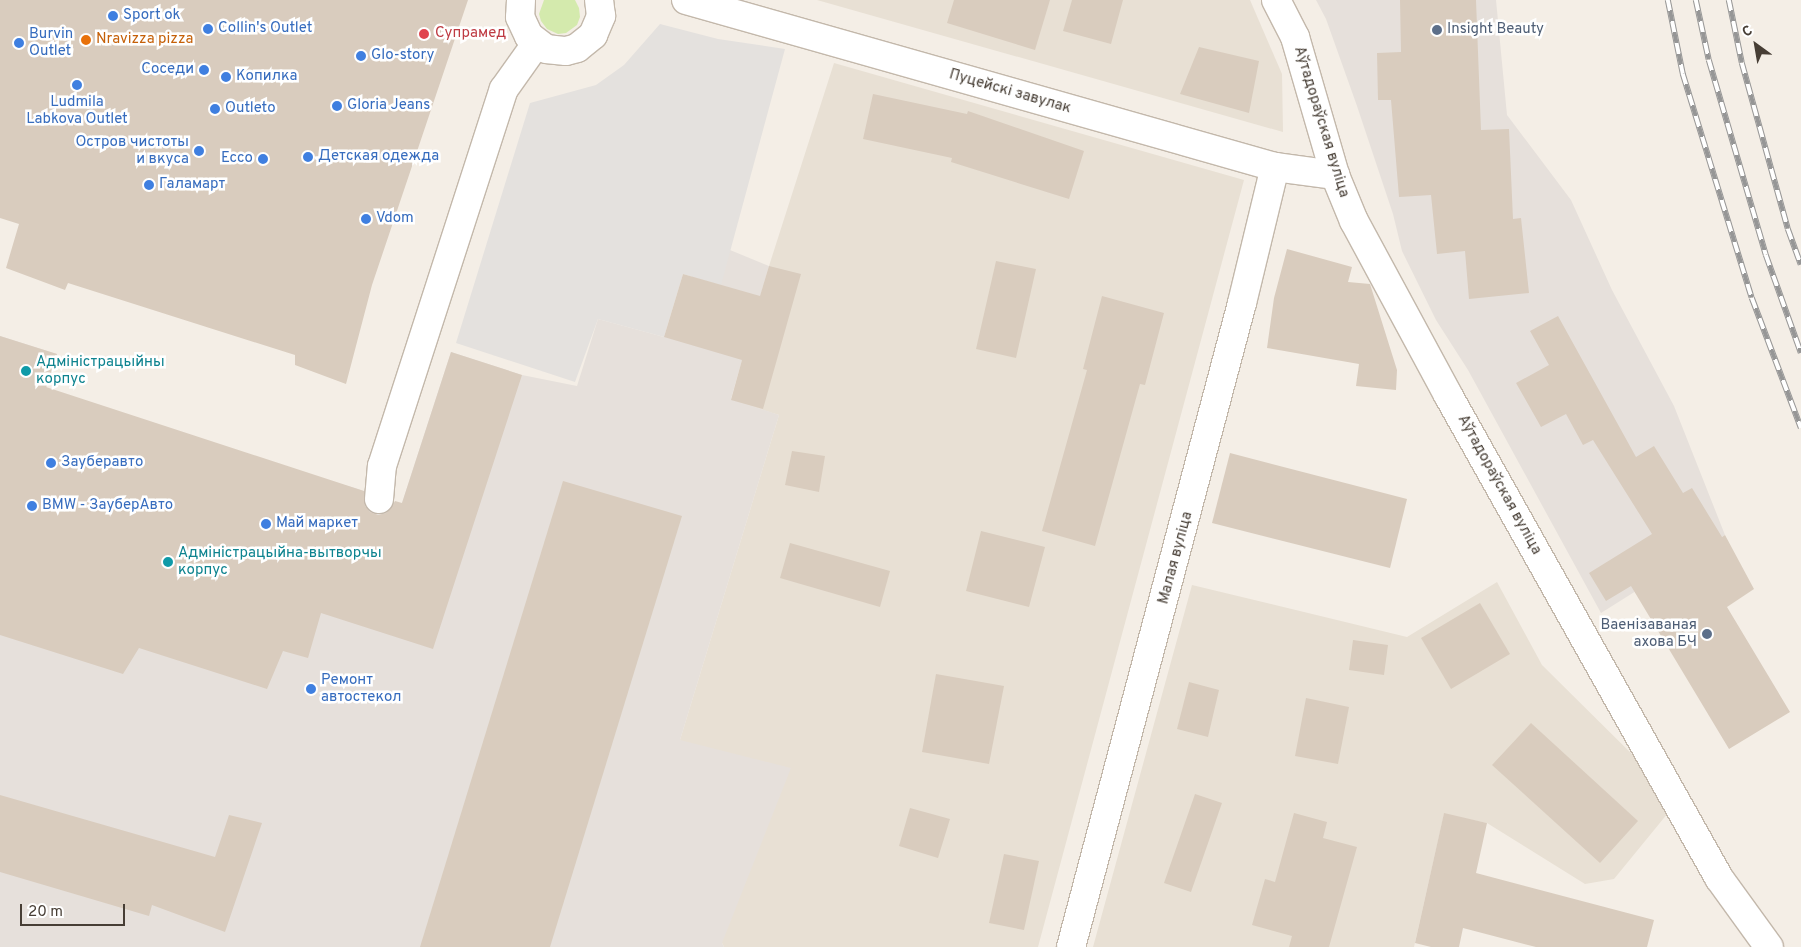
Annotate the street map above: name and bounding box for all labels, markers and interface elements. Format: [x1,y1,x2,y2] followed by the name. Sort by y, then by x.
[123,7,181,25] place label: Sport ok
[107,10,119,22] marker: Sport ok
[218,20,312,38] place label: Collin's Outlet
[1731,20,1781,70] north arrow
[1447,21,1544,39] place label: Insight Beauty
[1739,22,1756,41] text: С
[202,23,214,35] marker: Collin's Outlet
[1431,24,1443,36] marker: Insight Beauty
[29,25,73,60] place label: Burvin Outlet
[435,25,506,43] place label: Супрамед
[417,27,431,41] marker: Супрамед
[96,31,193,49] place label: Nravizza pizza
[80,34,92,46] marker: Nravizza pizza
[13,37,25,49] marker: Burvin Outlet
[1289,44,1353,200] street label: Аўтадораўская вуліца
[371,47,434,65] place label: Glo-story
[355,50,367,62] marker: Glo-story
[141,61,194,79] place label: Соседи
[198,64,210,76] marker: Соседи
[947,66,1073,118] street label: Пуцейскі завулак
[236,68,297,86] place label: Копилка
[220,71,232,83] marker: Копилка
[71,79,83,91] marker: Ludmila Labkova Outlet
[26,93,128,128] place label: Ludmila Labkova Outlet
[347,97,430,115] place label: Gloria Jeans
[225,100,276,118] place label: Outleto
[331,100,343,112] marker: Gloria Jeans
[209,103,221,115] marker: Outleto
[76,133,189,168] place label: Остров чистоты и вкуса
[193,145,205,157] marker: Остров чистоты и вкуса
[318,148,439,166] place label: Детская одежда
[221,150,253,168] place label: Ecco
[302,151,314,163] marker: Детская одежда
[257,153,269,165] marker: Ecco
[159,176,225,194] place label: Галамарт
[143,179,155,191] marker: Галамарт
[376,210,414,228] place label: Vdom
[360,213,372,225] marker: Vdom
[36,353,165,388] place label: Адміністрацыйны корпус
[20,365,32,377] marker: Адміністрацыйны корпус
[1453,412,1545,558] street label: Аўтадораўская вуліца
[61,454,143,472] place label: Зауберавто
[45,457,57,469] marker: Зауберавто
[42,497,174,515] place label: BMW - ЗауберАвто
[26,500,38,512] marker: BMW - ЗауберАвто
[1155,510,1197,606] street label: Малая вуліца
[276,515,358,533] place label: Май маркет
[260,518,272,530] marker: Май маркет
[178,544,382,579] place label: Адміністрацыйна-вытворчы корпус
[162,556,174,568] marker: Адміністрацыйна-вытворчы корпус
[1600,616,1697,651] place label: Ваенізаваная ахова БЧ
[1701,628,1713,640] marker: Ваенізаваная ахова БЧ
[321,671,401,706] place label: Ремонт автостекол
[305,683,317,695] marker: Ремонт автостекол
[22,894,128,926] scale bar
[28,903,63,922] text: 20 m

